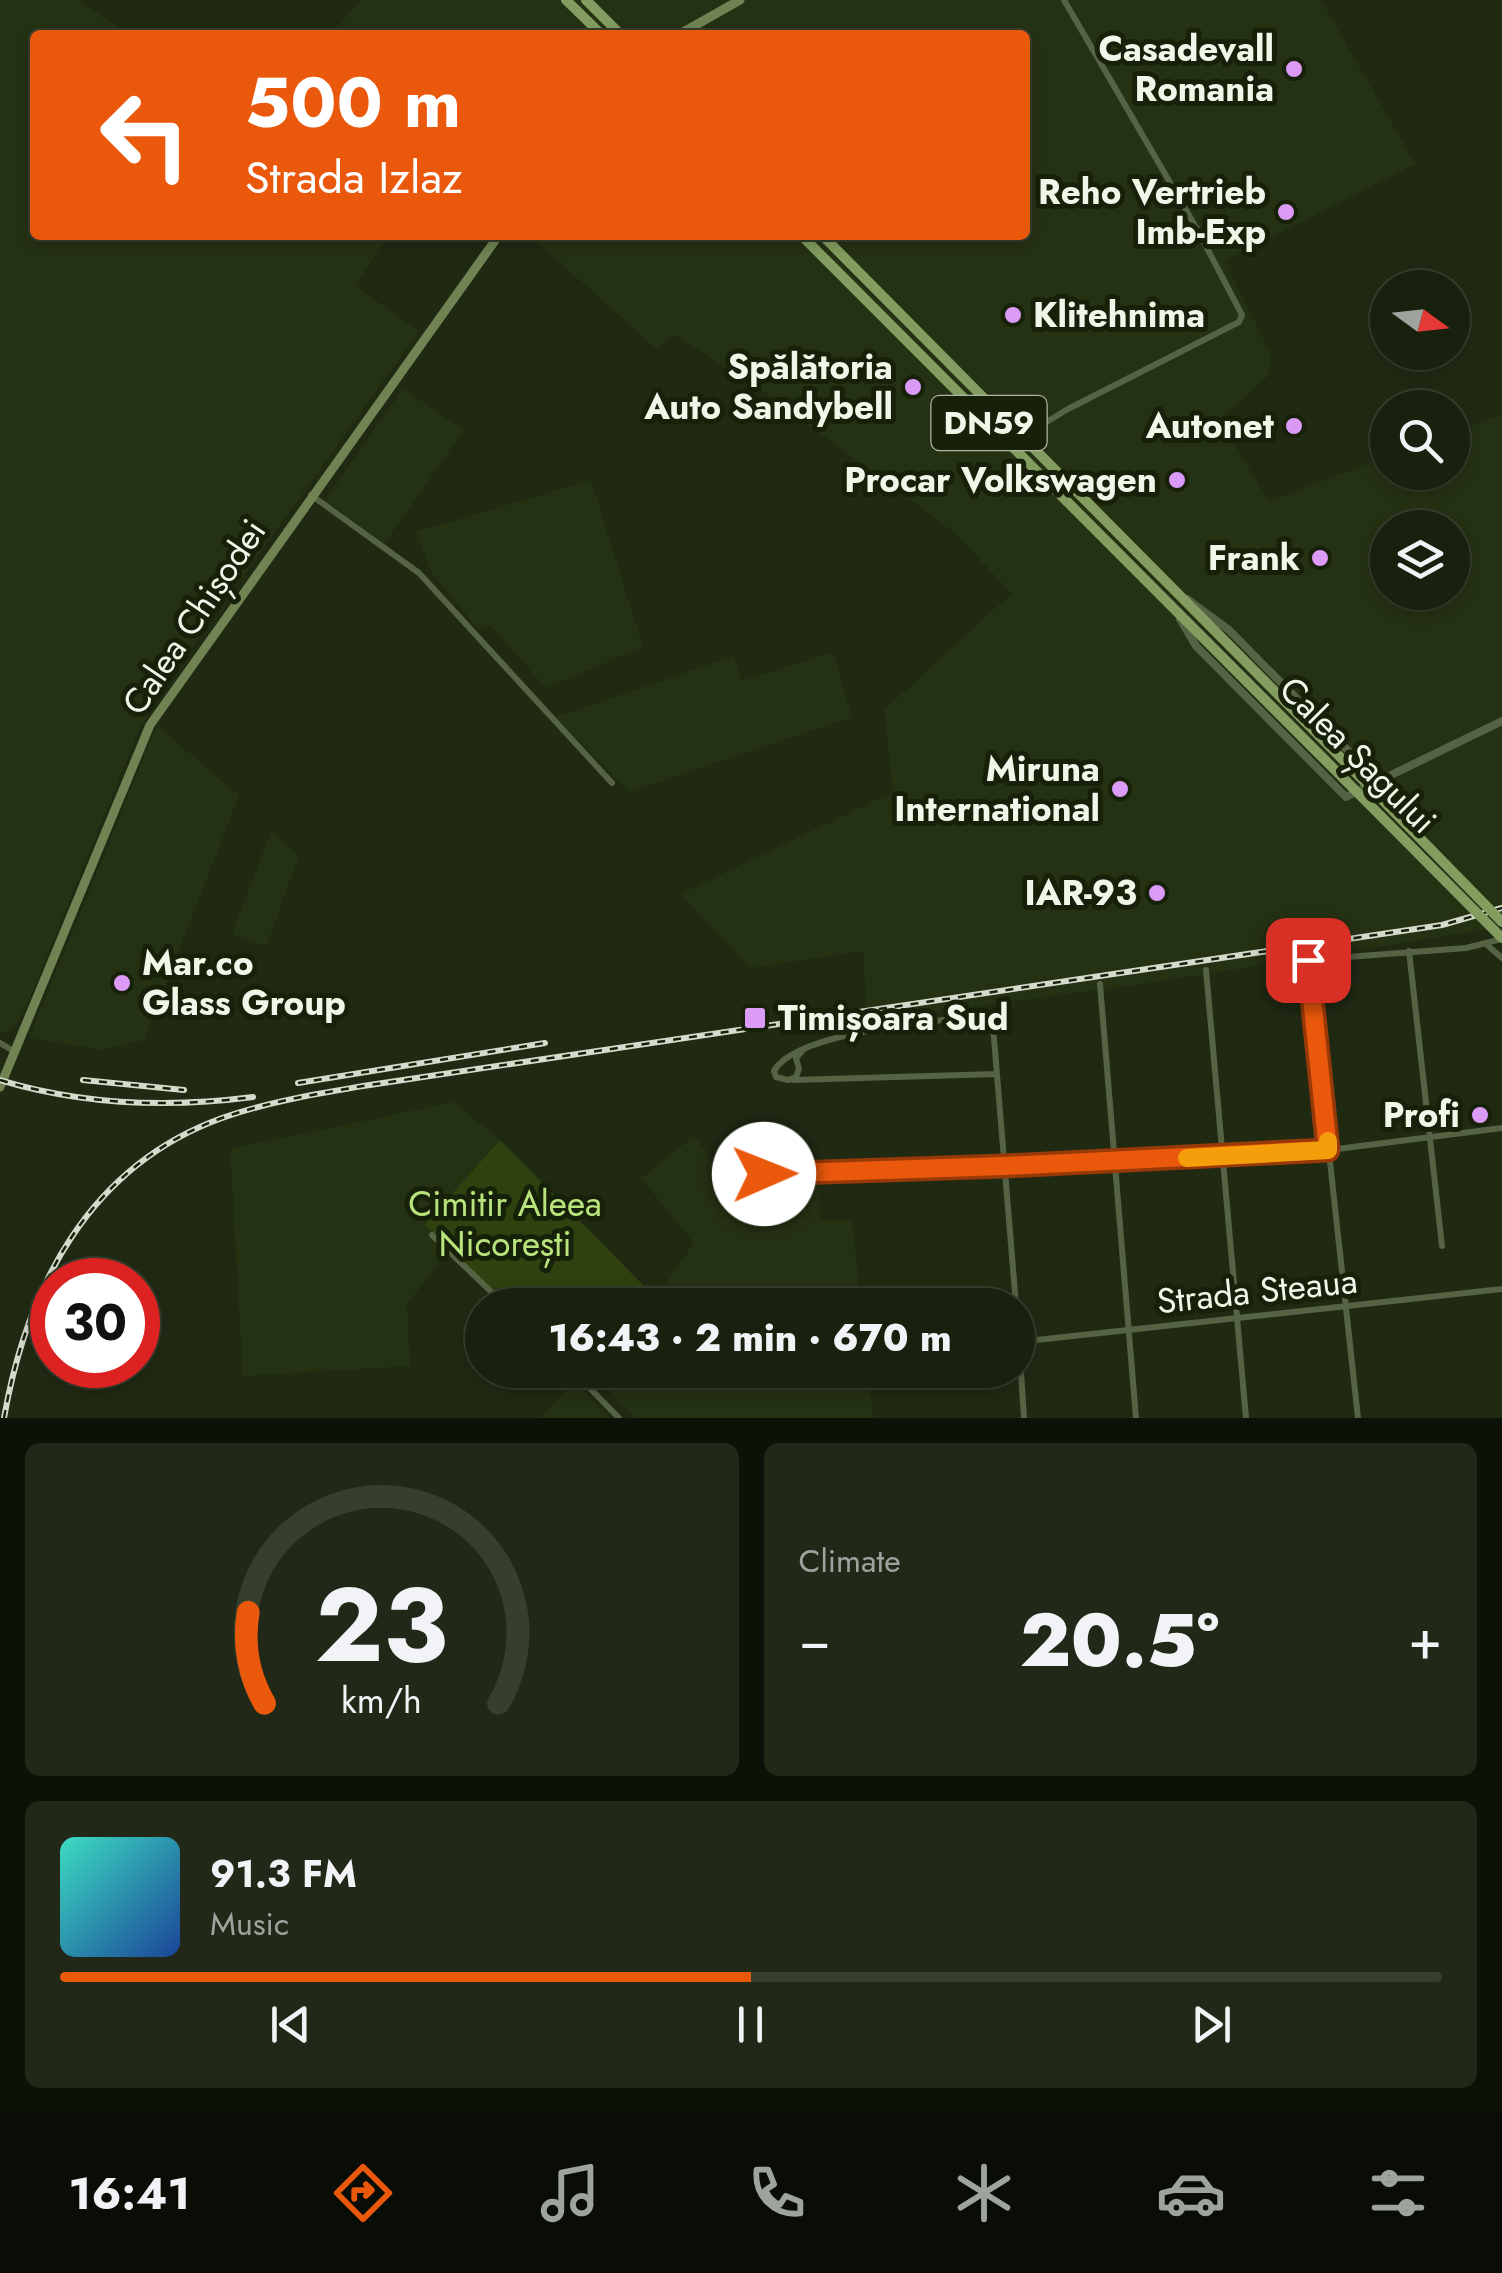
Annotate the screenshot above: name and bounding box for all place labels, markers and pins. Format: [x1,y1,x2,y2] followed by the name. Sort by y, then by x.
[1098,24,1274,114] place label: Casadevall Romania
[1283,58,1305,80] marker: Casadevall Romania
[1038,167,1266,257] place label: Reho Vertrieb Imb-Exp
[1275,201,1297,223] marker: Reho Vertrieb Imb-Exp
[1033,290,1205,340] place label: Klitehnima
[1002,304,1024,326] marker: Klitehnima
[643,342,893,432] place label: Spălătoria Auto Sandybell
[902,376,924,398] marker: Spălătoria Auto Sandybell
[1145,401,1274,451] place label: Autonet
[1283,415,1305,437] marker: Autonet
[844,455,1157,505] place label: Procar Volkswagen
[1166,469,1188,491] marker: Procar Volkswagen
[1208,533,1300,583] place label: Frank
[1309,547,1331,569] marker: Frank
[894,744,1100,834] place label: Miruna International
[1109,778,1131,800] marker: Miruna International
[1025,868,1137,918] place label: IAR-93
[1146,882,1168,904] marker: IAR-93
[1266,918,1351,1003] pin
[142,938,346,1028] place label: Mar.co Glass Group
[111,972,133,994] marker: Mar.co Glass Group
[778,993,1008,1043] place label: Timișoara Sud
[742,1005,768,1031] marker: Timișoara Sud
[1383,1090,1460,1140] place label: Profi
[1469,1104,1491,1126] marker: Profi

